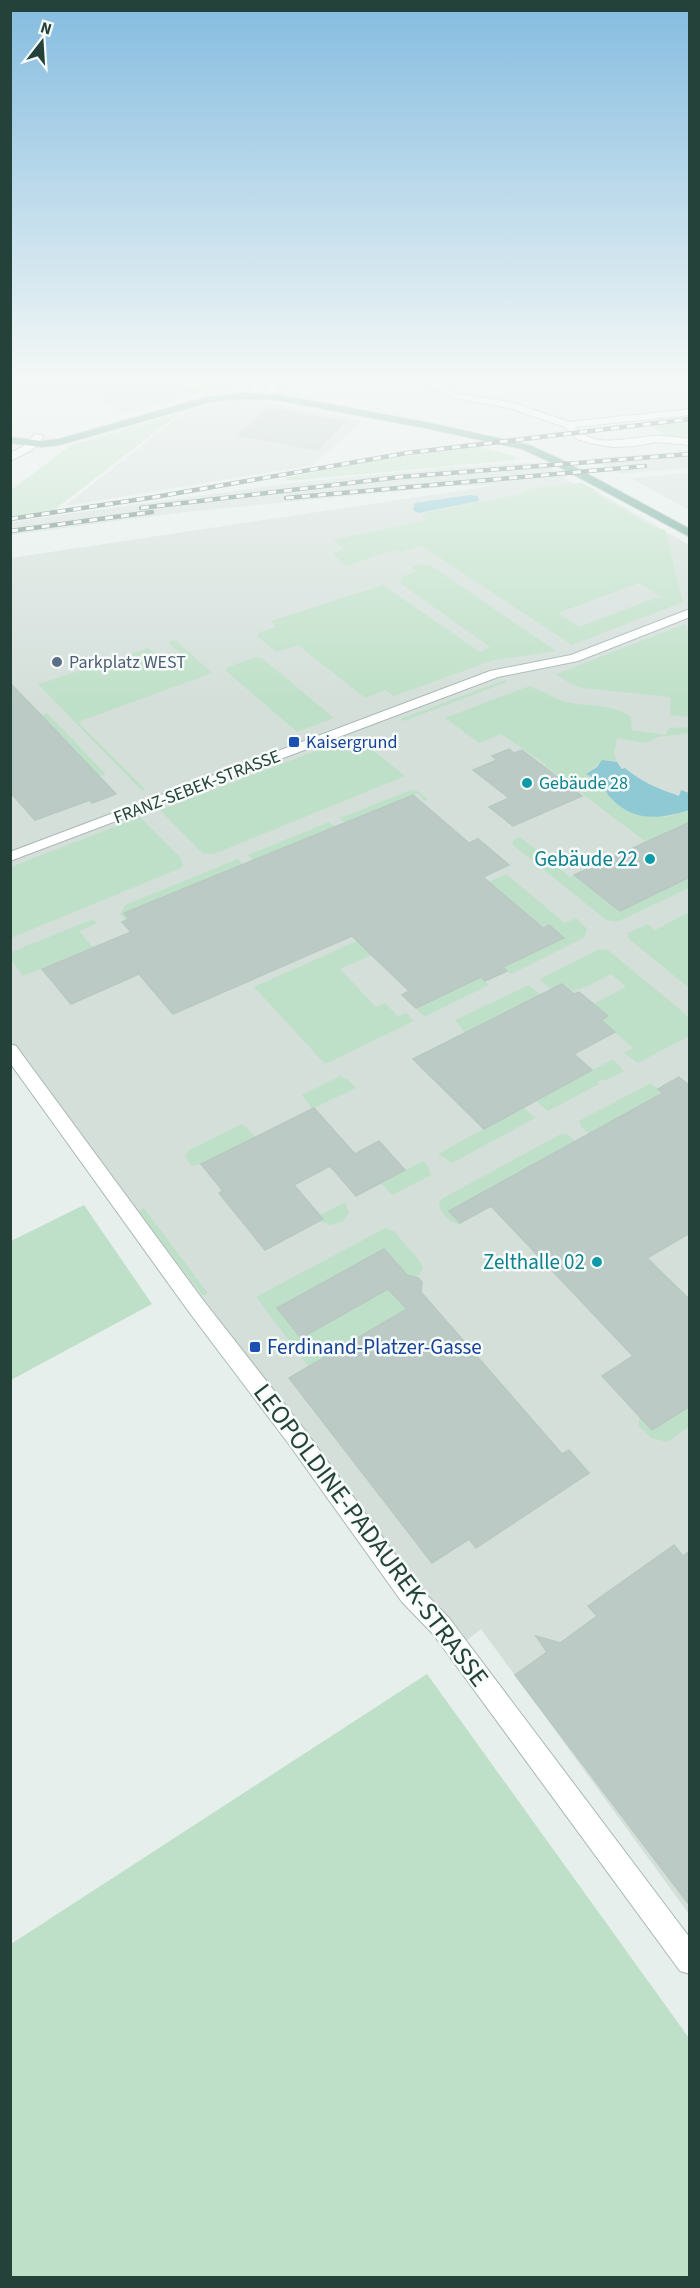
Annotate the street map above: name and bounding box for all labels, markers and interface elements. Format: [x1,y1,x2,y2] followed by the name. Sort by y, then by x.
[12,12,72,72] north arrow
[38,17,54,41] text: N
[69,650,186,675] place label: Parkplatz WEST
[50,655,64,669] marker: Parkplatz WEST
[306,730,397,755] place label: Kaisergrund
[287,735,301,749] marker: Kaisergrund
[110,744,284,830] street label: FRANZ-SEBEK-STRASSE
[539,771,628,796] place label: Gebäude 28
[520,776,534,790] marker: Gebäude 28
[534,844,638,874] place label: Gebäude 22
[643,852,657,866] marker: Gebäude 22
[483,1247,585,1277] place label: Zelthalle 02
[590,1255,604,1269] marker: Zelthalle 02
[267,1332,482,1362] place label: Ferdinand-Platzer-Gasse
[248,1340,262,1354] marker: Ferdinand-Platzer-Gasse
[245,1376,497,1694] street label: LEOPOLDINE-PADAUREK-STRASSE

